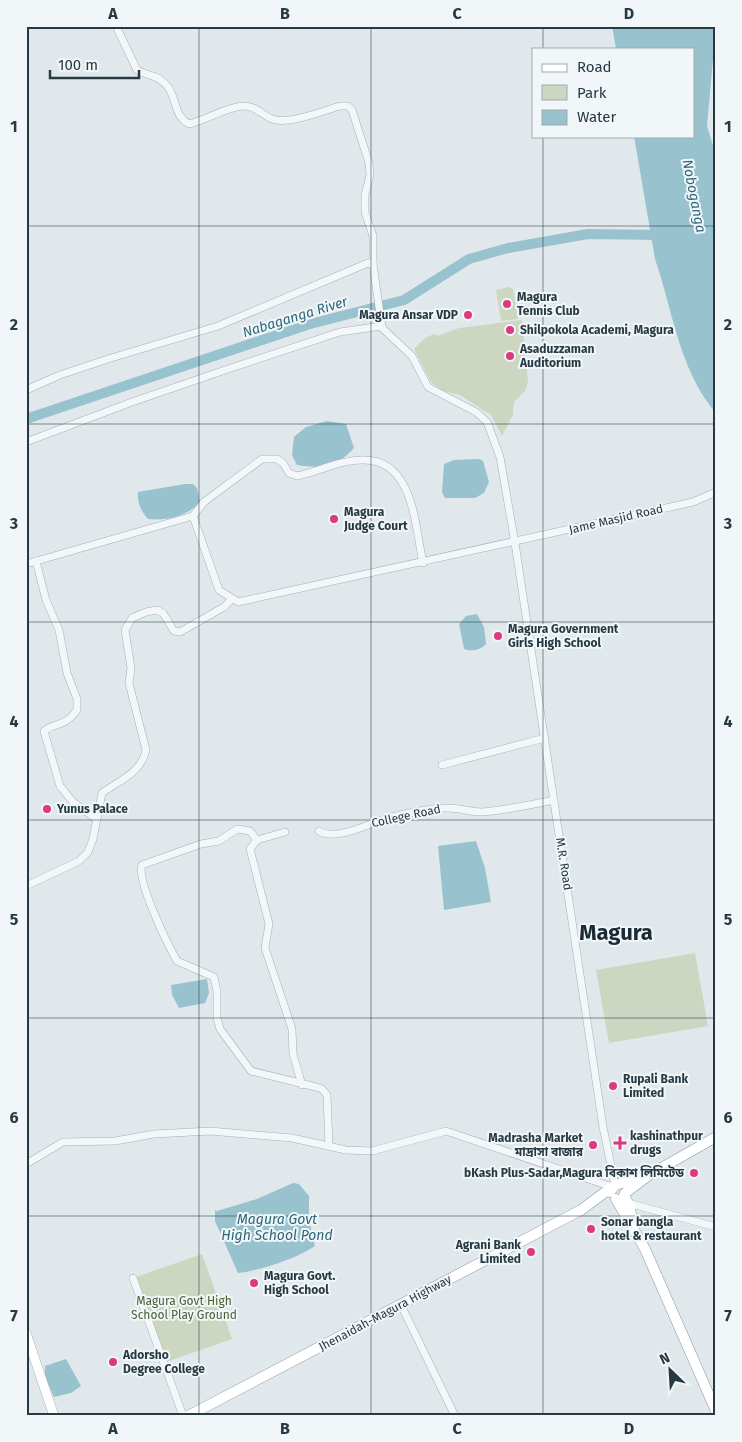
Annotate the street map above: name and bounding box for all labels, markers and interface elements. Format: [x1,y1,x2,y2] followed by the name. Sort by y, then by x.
[107,4,118,23] text: A
[280,4,290,23] text: B
[452,4,462,23] text: C
[624,4,634,23] text: D
[50,48,139,80] scale bar
[532,48,694,138] legend
[58,56,98,74] text: 100 m
[577,58,612,76] text: Road
[577,84,607,102] text: Park
[577,108,616,126] text: Water
[10,117,18,136] text: 1
[724,117,732,136] text: 1
[679,158,709,234] water label: Noboganga
[517,290,580,318] place label: Magura Tennis Club
[240,293,350,341] water label: Nabaganga River
[501,298,513,310] marker: Magura Tennis Club
[359,308,458,322] place label: Magura Ansar VDP
[462,309,474,321] marker: Magura Ansar VDP
[10,315,18,334] text: 2
[724,315,732,334] text: 2
[520,323,674,337] place label: Shilpokola Academi, Magura
[504,324,516,336] marker: Shilpokola Academi, Magura
[519,342,595,370] place label: Asaduzzaman Auditorium
[504,350,516,362] marker: Asaduzzaman Auditorium
[567,501,665,537] street label: Jame Masjid Road
[343,505,408,533] place label: Magura Judge Court
[328,513,340,525] marker: Magura Judge Court
[9,514,18,533] text: 3
[723,514,732,533] text: 3
[508,622,619,650] place label: Magura Government Girls High School
[492,630,504,642] marker: Magura Government Girls High School
[9,712,19,731] text: 4
[723,712,733,731] text: 4
[56,802,128,816] place label: Yunus Palace
[370,802,442,830] street label: College Road
[41,803,53,815] marker: Yunus Palace
[553,837,575,891] street label: M.R. Road
[10,910,19,929] text: 5
[724,910,733,929] text: 5
[579,919,653,946] district label: Magura
[623,1072,688,1100] place label: Rupali Bank Limited
[607,1080,619,1092] marker: Rupali Bank Limited
[9,1108,19,1127] text: 6
[723,1108,733,1127] text: 6
[630,1129,703,1157] place label: kashinathpur drugs
[488,1131,584,1159] place label: Madrasha Market মাদ্রাসা বাজার
[614,1137,626,1149] marker: kashinathpur drugs
[587,1139,599,1151] marker: Madrasha Market মাদ্রাসা বাজার
[464,1165,684,1180] place label: bKash Plus-Sadar,Magura বিকাশ লিমিটেড
[688,1167,700,1179] marker: bKash Plus-Sadar,Magura বিকাশ লিমিটেড
[221,1211,333,1244] water label: Magura Govt High School Pond
[601,1215,702,1243] place label: Sonar bangla hotel & restaurant
[585,1223,597,1235] marker: Sonar bangla hotel & restaurant
[455,1238,521,1266] place label: Agrani Bank Limited
[525,1246,537,1258] marker: Agrani Bank Limited
[264,1269,336,1297] place label: Magura Govt. High School
[316,1272,454,1354] street label: Jhenaidah-Magura Highway
[248,1277,260,1289] marker: Magura Govt. High School
[131,1294,237,1322] park label: Magura Govt High School Play Ground
[10,1306,18,1325] text: 7
[724,1306,732,1325] text: 7
[644,1344,694,1394] north arrow
[122,1348,205,1376] place label: Adorsho Degree College
[657,1349,673,1368] text: N
[107,1356,119,1368] marker: Adorsho Degree College
[107,1419,118,1438] text: A
[280,1419,290,1438] text: B
[452,1419,462,1438] text: C
[624,1419,634,1438] text: D

